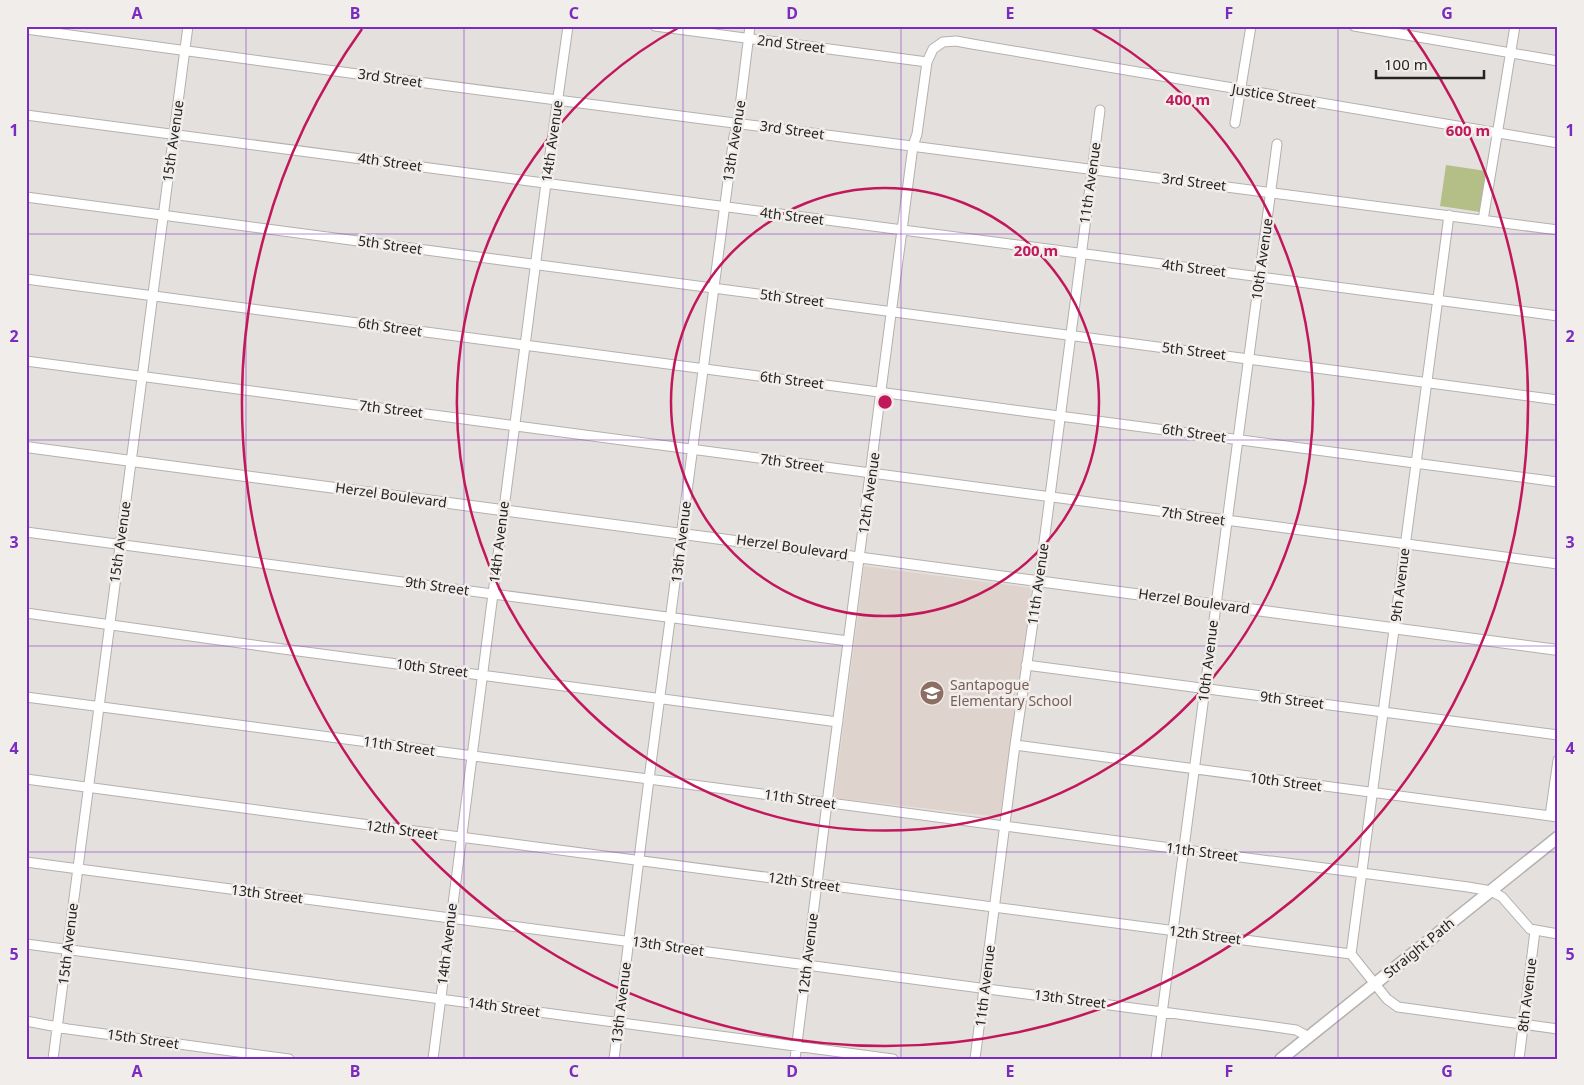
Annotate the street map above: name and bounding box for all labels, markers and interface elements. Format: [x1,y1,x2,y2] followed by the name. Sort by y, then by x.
[131,2,143,24] text: A
[350,2,360,24] text: B
[569,2,579,24] text: C
[786,2,798,24] text: D
[1006,2,1015,24] text: E
[1225,2,1233,24] text: F
[1441,2,1453,24] text: G
[756,30,826,57] street label: 2nd Street
[1376,48,1484,80] scale bar
[1384,54,1428,74] text: 100 m
[357,64,424,91] street label: 3rd Street
[1229,78,1318,112] street label: Justice Street
[1166,89,1210,109] text: 400 m
[157,99,188,183] street label: 15th Avenue
[536,99,567,183] street label: 14th Avenue
[718,99,749,183] street label: 13th Avenue
[759,116,826,143] street label: 3rd Street
[9,119,19,141] text: 1
[1565,119,1575,141] text: 1
[1446,120,1490,140] text: 600 m
[1074,141,1105,225] street label: 11th Avenue
[357,148,423,175] street label: 4th Street
[1161,168,1227,195] street label: 3rd Street
[759,202,825,229] street label: 4th Street
[1246,217,1277,301] street label: 10th Avenue
[357,231,423,258] street label: 5th Street
[1014,240,1058,260] text: 200 m
[1161,254,1227,281] street label: 4th Street
[759,284,825,311] street label: 5th Street
[357,313,423,340] street label: 6th Street
[9,325,19,347] text: 2
[1565,325,1575,347] text: 2
[1161,337,1227,364] street label: 5th Street
[759,366,825,393] street label: 6th Street
[876,393,894,411] centre of rings
[358,395,424,422] street label: 7th Street
[1161,419,1227,446] street label: 6th Street
[759,449,825,476] street label: 7th Street
[853,451,884,535] street label: 12th Avenue
[334,477,448,512] street label: Herzel Boulevard
[104,500,135,584] street label: 15th Avenue
[484,500,513,584] street label: 14th Avenue
[666,500,695,584] street label: 13th Avenue
[1160,502,1226,529] street label: 7th Street
[735,529,849,564] street label: Herzel Boulevard
[9,531,19,553] text: 3
[1565,531,1575,553] text: 3
[1022,542,1053,626] street label: 11th Avenue
[1386,547,1413,623] street label: 9th Avenue
[404,572,470,599] street label: 9th Street
[1137,583,1251,618] street label: Herzel Boulevard
[1193,619,1222,703] street label: 10th Avenue
[395,654,469,681] street label: 10th Street
[950,675,1072,710] place label: Santapogue Elementary School
[919,680,945,706] school or university icon: Santapogue Elementary School
[1259,686,1325,713] street label: 9th Street
[362,731,436,760] street label: 11th Street
[9,737,19,759] text: 4
[1565,737,1575,759] text: 4
[1249,768,1323,795] street label: 10th Street
[763,784,837,813] street label: 11th Street
[365,815,439,844] street label: 12th Street
[1165,838,1239,865] street label: 11th Street
[767,867,841,896] street label: 12th Street
[230,880,304,907] street label: 13th Street
[53,902,82,986] street label: 15th Avenue
[432,902,461,986] street label: 14th Avenue
[793,912,822,996] street label: 12th Avenue
[1379,913,1458,982] street label: Straight Path
[1168,921,1242,948] street label: 12th Street
[631,931,705,960] street label: 13th Street
[9,943,19,965] text: 5
[1565,943,1575,965] text: 5
[970,944,999,1028] street label: 11th Avenue
[1513,957,1540,1033] street label: 8th Avenue
[606,961,635,1045] street label: 13th Avenue
[1033,985,1107,1012] street label: 13th Street
[467,992,541,1021] street label: 14th Street
[106,1024,180,1053] street label: 15th Street
[131,1060,143,1082] text: A
[350,1060,360,1082] text: B
[569,1060,579,1082] text: C
[786,1060,798,1082] text: D
[1006,1060,1015,1082] text: E
[1225,1060,1233,1082] text: F
[1441,1060,1453,1082] text: G

